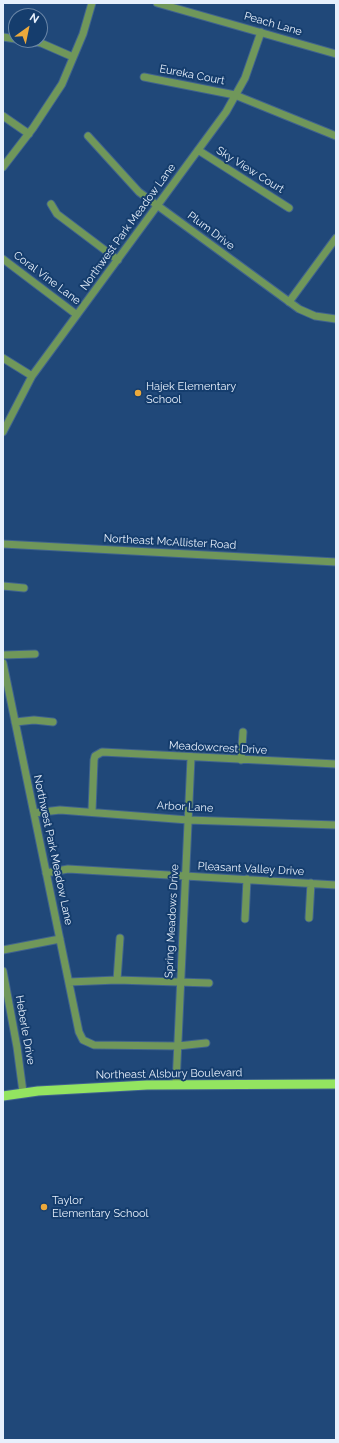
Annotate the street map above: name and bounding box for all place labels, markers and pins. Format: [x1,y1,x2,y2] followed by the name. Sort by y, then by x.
[146,380,236,406] place label: Hajek Elementary School
[133,388,143,398] marker: Hajek Elementary School
[52,1194,149,1220] place label: Taylor Elementary School
[39,1202,49,1212] marker: Taylor Elementary School

